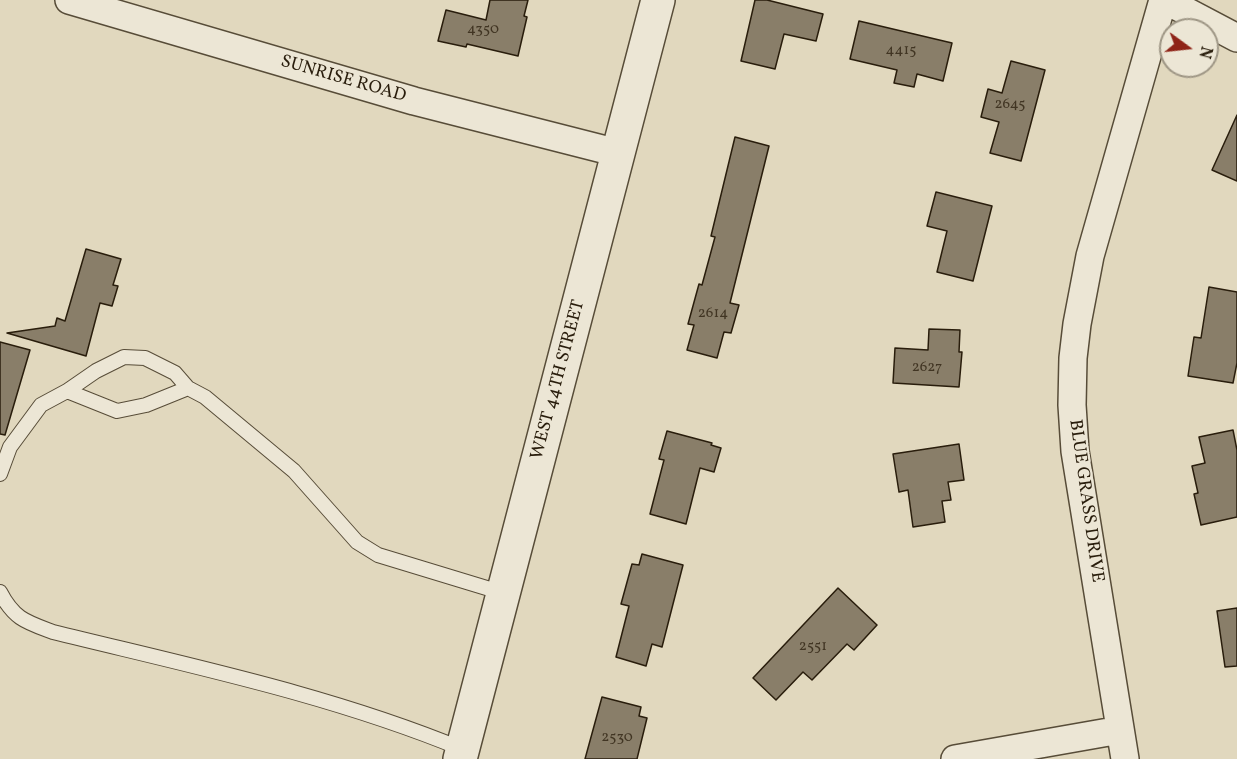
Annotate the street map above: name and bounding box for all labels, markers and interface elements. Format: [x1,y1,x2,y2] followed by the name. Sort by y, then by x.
[1159,18,1219,78] north arrow
[467,21,499,39] house number: 4350
[886,42,916,60] house number: 4415
[1192,44,1217,61] text: N
[278,52,408,108] street label: SUNRISE ROAD
[995,96,1025,114] house number: 2645
[527,298,591,462] street label: WEST 44TH STREET
[698,305,728,323] house number: 2614
[912,359,942,377] house number: 2627
[1063,418,1107,584] street label: BLUE GRASS DRIVE
[799,638,827,656] house number: 2551
[601,729,633,747] house number: 2530

